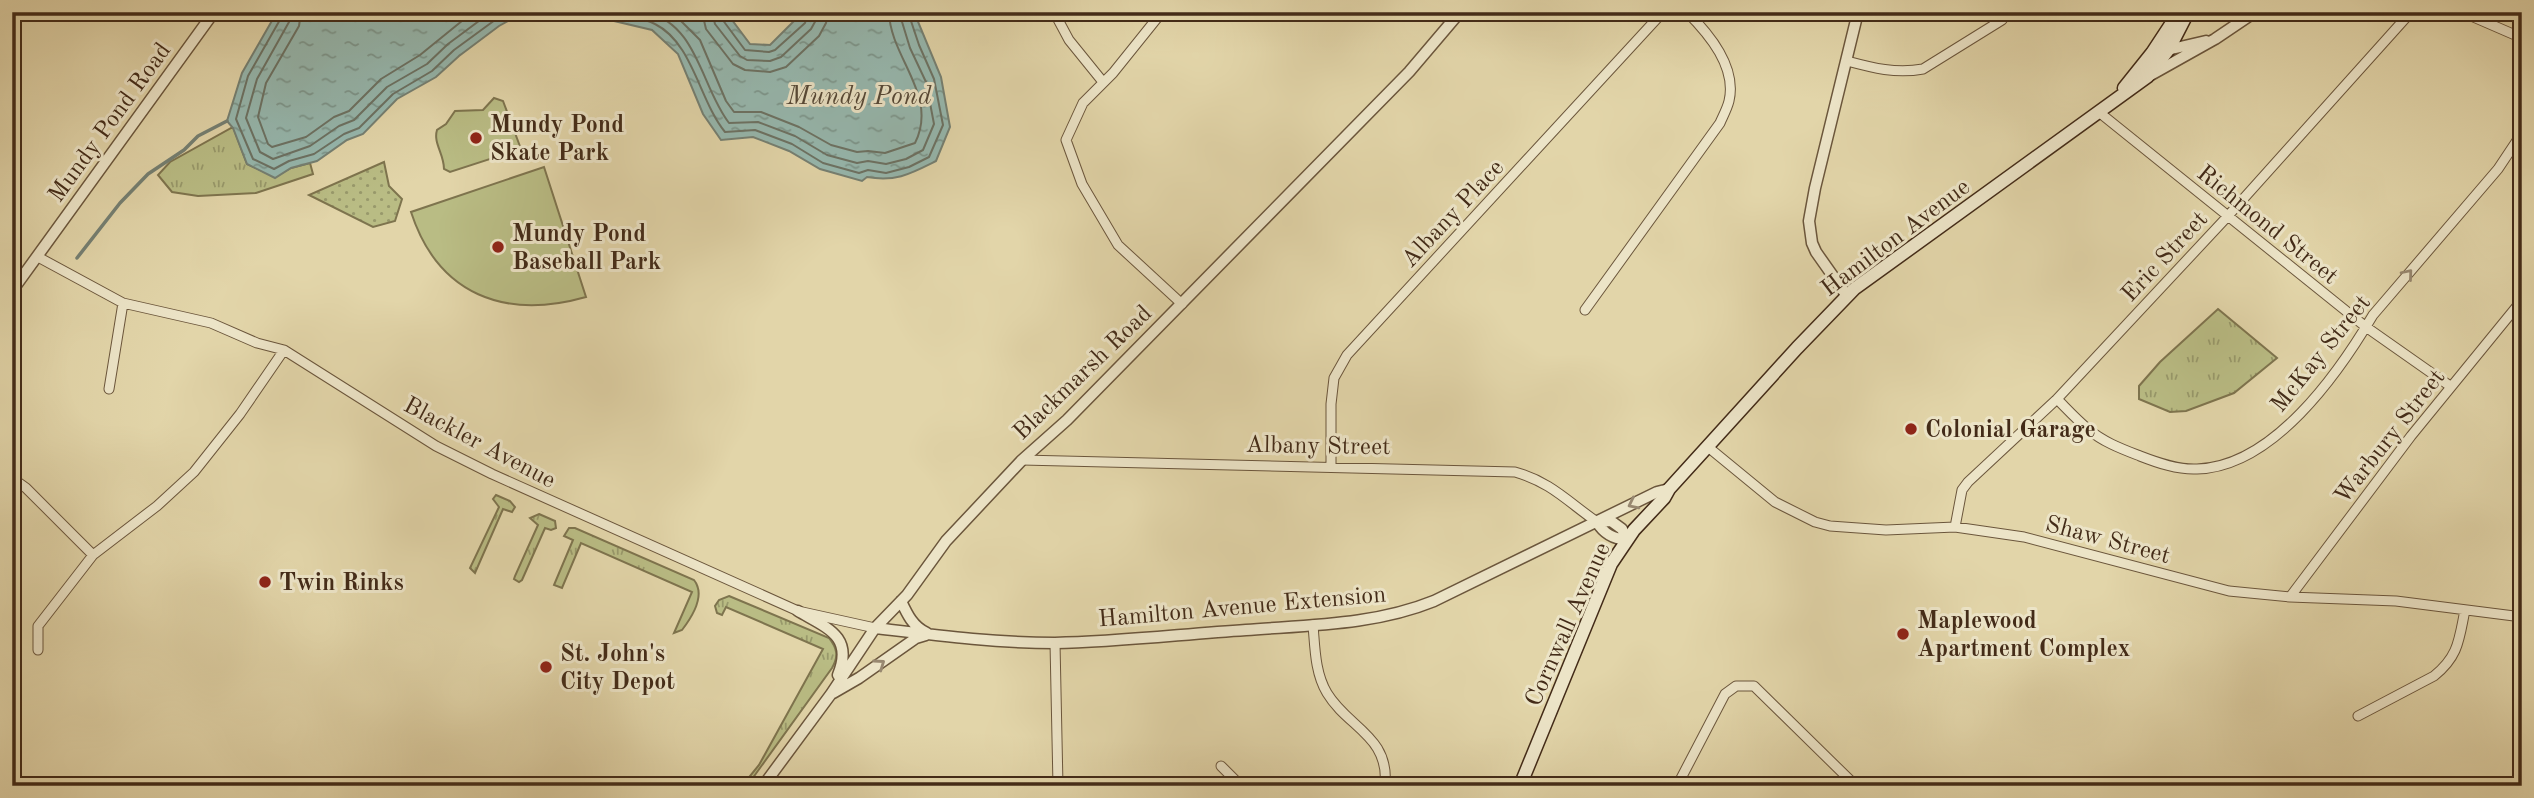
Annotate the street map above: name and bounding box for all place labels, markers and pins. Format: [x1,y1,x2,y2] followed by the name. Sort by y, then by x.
[490,114,624,166] place label: Mundy Pond Skate Park
[468,130,484,146] marker: Mundy Pond Skate Park
[512,223,661,275] place label: Mundy Pond Baseball Park
[490,239,506,255] marker: Mundy Pond Baseball Park
[1925,419,2096,443] place label: Colonial Garage
[1903,421,1919,437] marker: Colonial Garage
[279,572,404,596] place label: Twin Rinks
[257,574,273,590] marker: Twin Rinks
[1917,610,2130,662] place label: Maplewood Apartment Complex
[1895,626,1911,642] marker: Maplewood Apartment Complex
[560,643,675,695] place label: St. John's City Depot
[538,659,554,675] marker: St. John's City Depot

